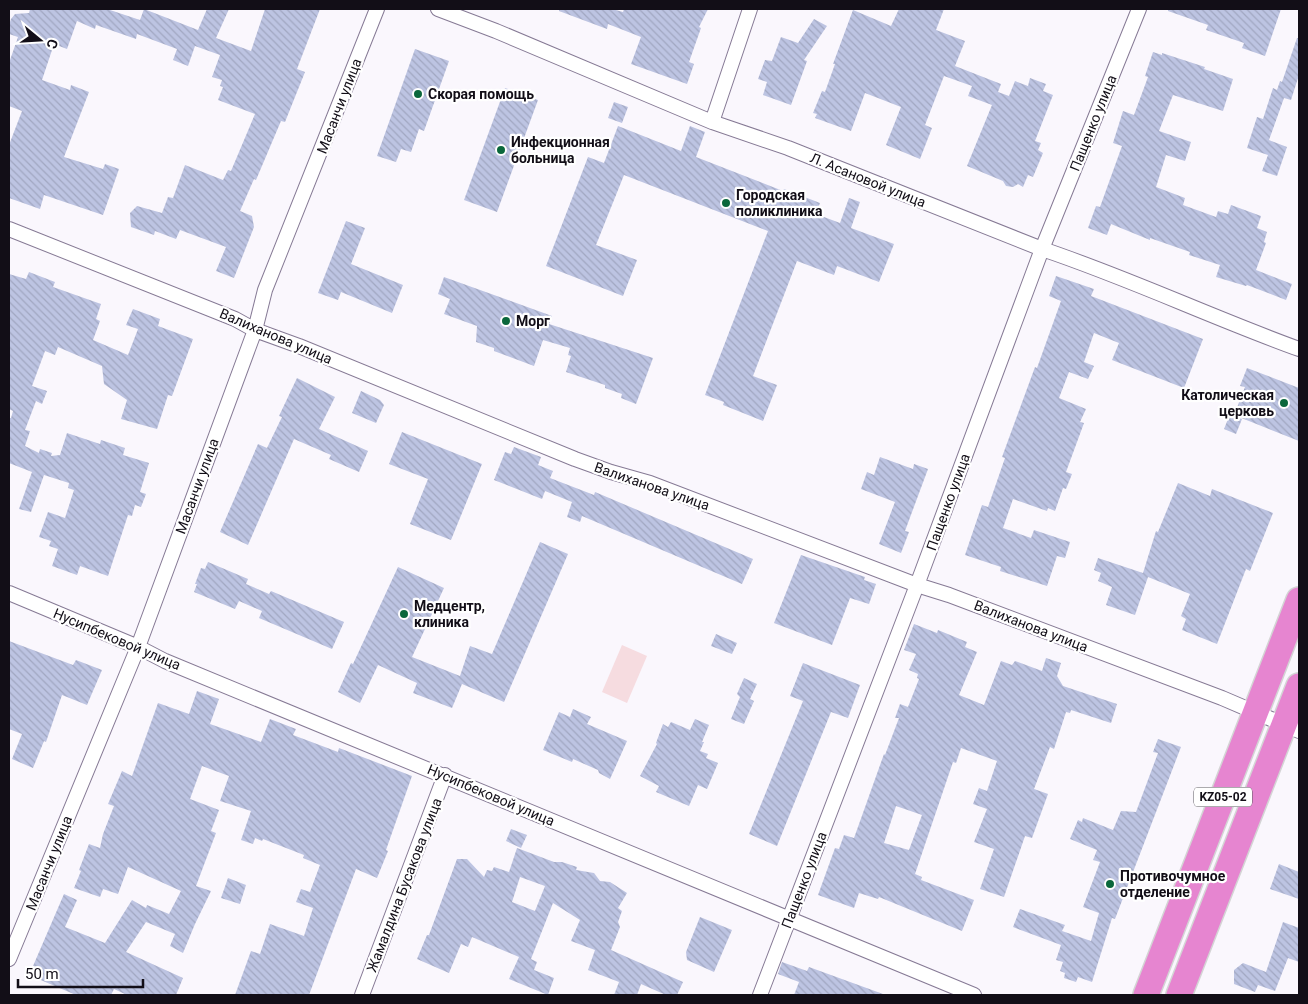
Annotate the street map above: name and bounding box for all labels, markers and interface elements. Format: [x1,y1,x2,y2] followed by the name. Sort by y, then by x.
[15,15,65,65] north arrow
[43,37,61,51] text: С
[314,56,364,156] street label: Масанчи улица
[1066,73,1120,173] street label: Пащенко улица
[428,86,534,102] place label: Скорая помощь
[412,88,424,100] marker: Скорая помощь
[511,134,610,166] place label: Инфекционная больница
[495,144,507,156] marker: Инфекционная больница
[808,150,928,210] street label: Л. Асановой улица
[736,187,823,219] place label: Городская поликлиника
[720,197,732,209] marker: Городская поликлиника
[217,305,335,367] street label: Валиханова улица
[516,313,550,329] place label: Морг
[500,315,512,327] marker: Морг
[1181,387,1274,419] place label: Католическая церковь
[1278,397,1290,409] marker: Католическая церковь
[172,436,222,536] street label: Масанчи улица
[923,451,973,553] street label: Пащенко улица
[592,459,712,513] street label: Валиханова улица
[972,597,1090,655] street label: Валиханова улица
[414,598,485,630] place label: Медцентр, клиника
[51,605,183,673] street label: Нусипбековой улица
[398,608,410,620] marker: Медцентр, клиника
[425,761,557,829] street label: Нусипбековой улица
[1194,788,1252,806] road number: KZ05-02
[363,796,445,974] street label: Жамалдина Бусакова улица
[23,813,75,913] street label: Масанчи улица
[778,829,830,931] street label: Пащенко улица
[1120,868,1226,900] place label: Противочумное отделение
[1104,878,1116,890] marker: Противочумное отделение
[18,956,142,988] scale bar
[25,965,59,983] text: 50 m

